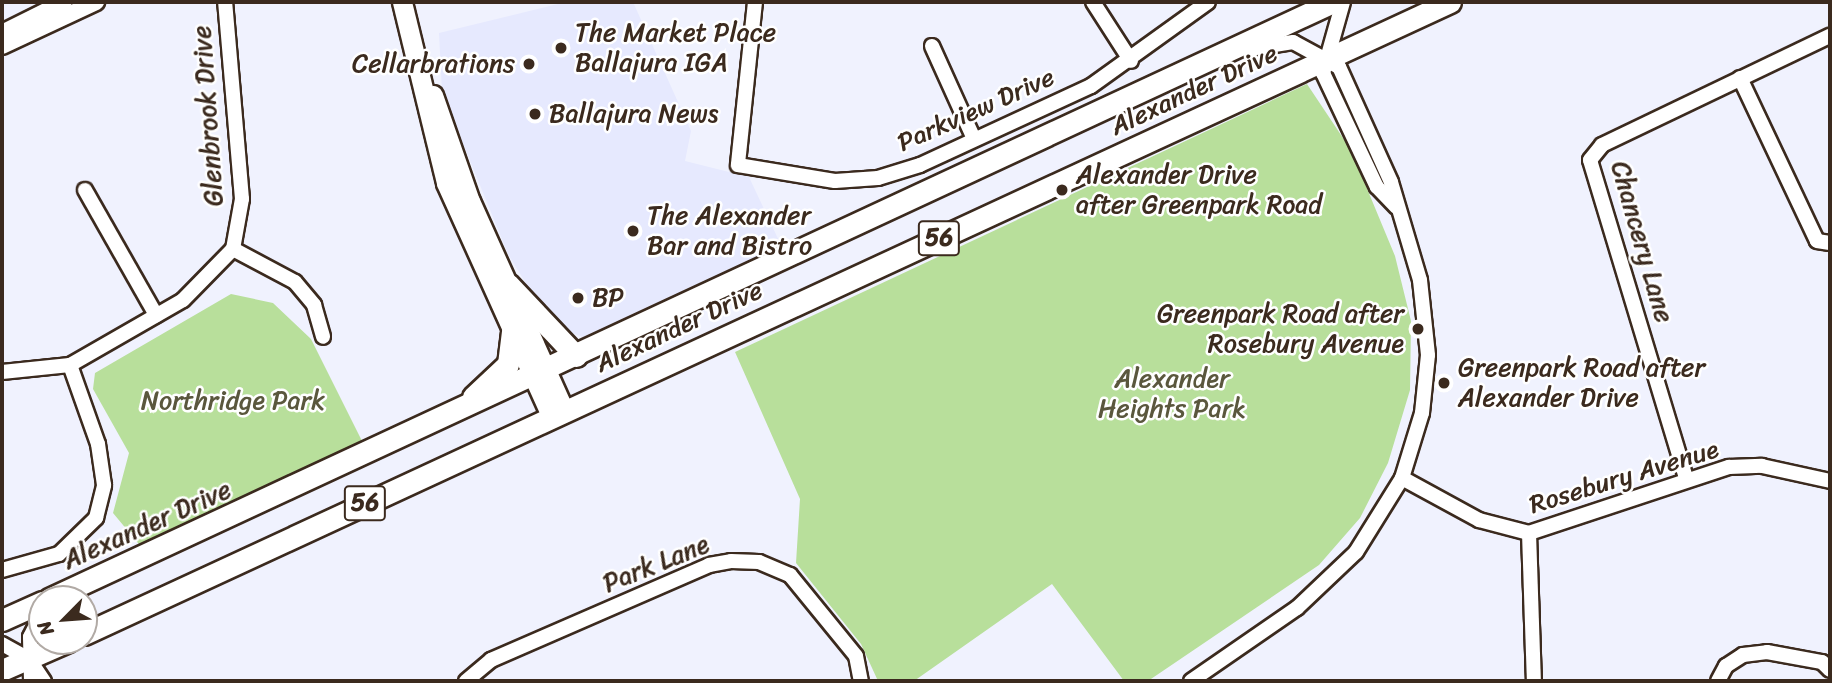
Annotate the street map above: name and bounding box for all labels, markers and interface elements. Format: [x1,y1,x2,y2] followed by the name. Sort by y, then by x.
[575,17,775,78] place label: The Market Place Ballajura IGA
[186,25,230,207] street label: Glenbrook Drive
[1105,38,1283,142] street label: Alexander Drive
[553,40,569,56] marker: The Market Place Ballajura IGA
[352,48,515,80] place label: Cellarbrations
[521,56,537,72] marker: Cellarbrations
[893,61,1059,159] street label: Parkview Drive
[549,98,720,130] place label: Ballajura News
[527,106,543,122] marker: Ballajura News
[1604,158,1680,326] street label: Chancery Lane
[1076,159,1323,220] place label: Alexander Drive after Greenpark Road
[1054,182,1070,198] marker: Alexander Drive after Greenpark Road
[647,200,812,262] place label: The Alexander Bar and Bistro
[916,218,962,258] road number: 56
[625,223,641,239] marker: The Alexander Bar and Bistro
[590,275,768,379] street label: Alexander Drive
[592,282,624,314] place label: BP
[570,290,586,306] marker: BP
[1157,298,1404,360] place label: Greenpark Road after Rosebury Avenue
[1410,321,1426,337] marker: Greenpark Road after Rosebury Avenue
[1458,352,1705,414] place label: Greenpark Road after Alexander Drive
[1098,363,1246,424] park label: Alexander Heights Park
[1436,375,1452,391] marker: Greenpark Road after Alexander Drive
[141,385,325,417] park label: Northridge Park
[1526,433,1722,521] street label: Rosebury Avenue
[58,474,236,576] street label: Alexander Drive
[342,482,388,524] road number: 56
[598,528,714,600] street label: Park Lane
[28,585,98,655] north arrow
[28,615,63,641] text: N

